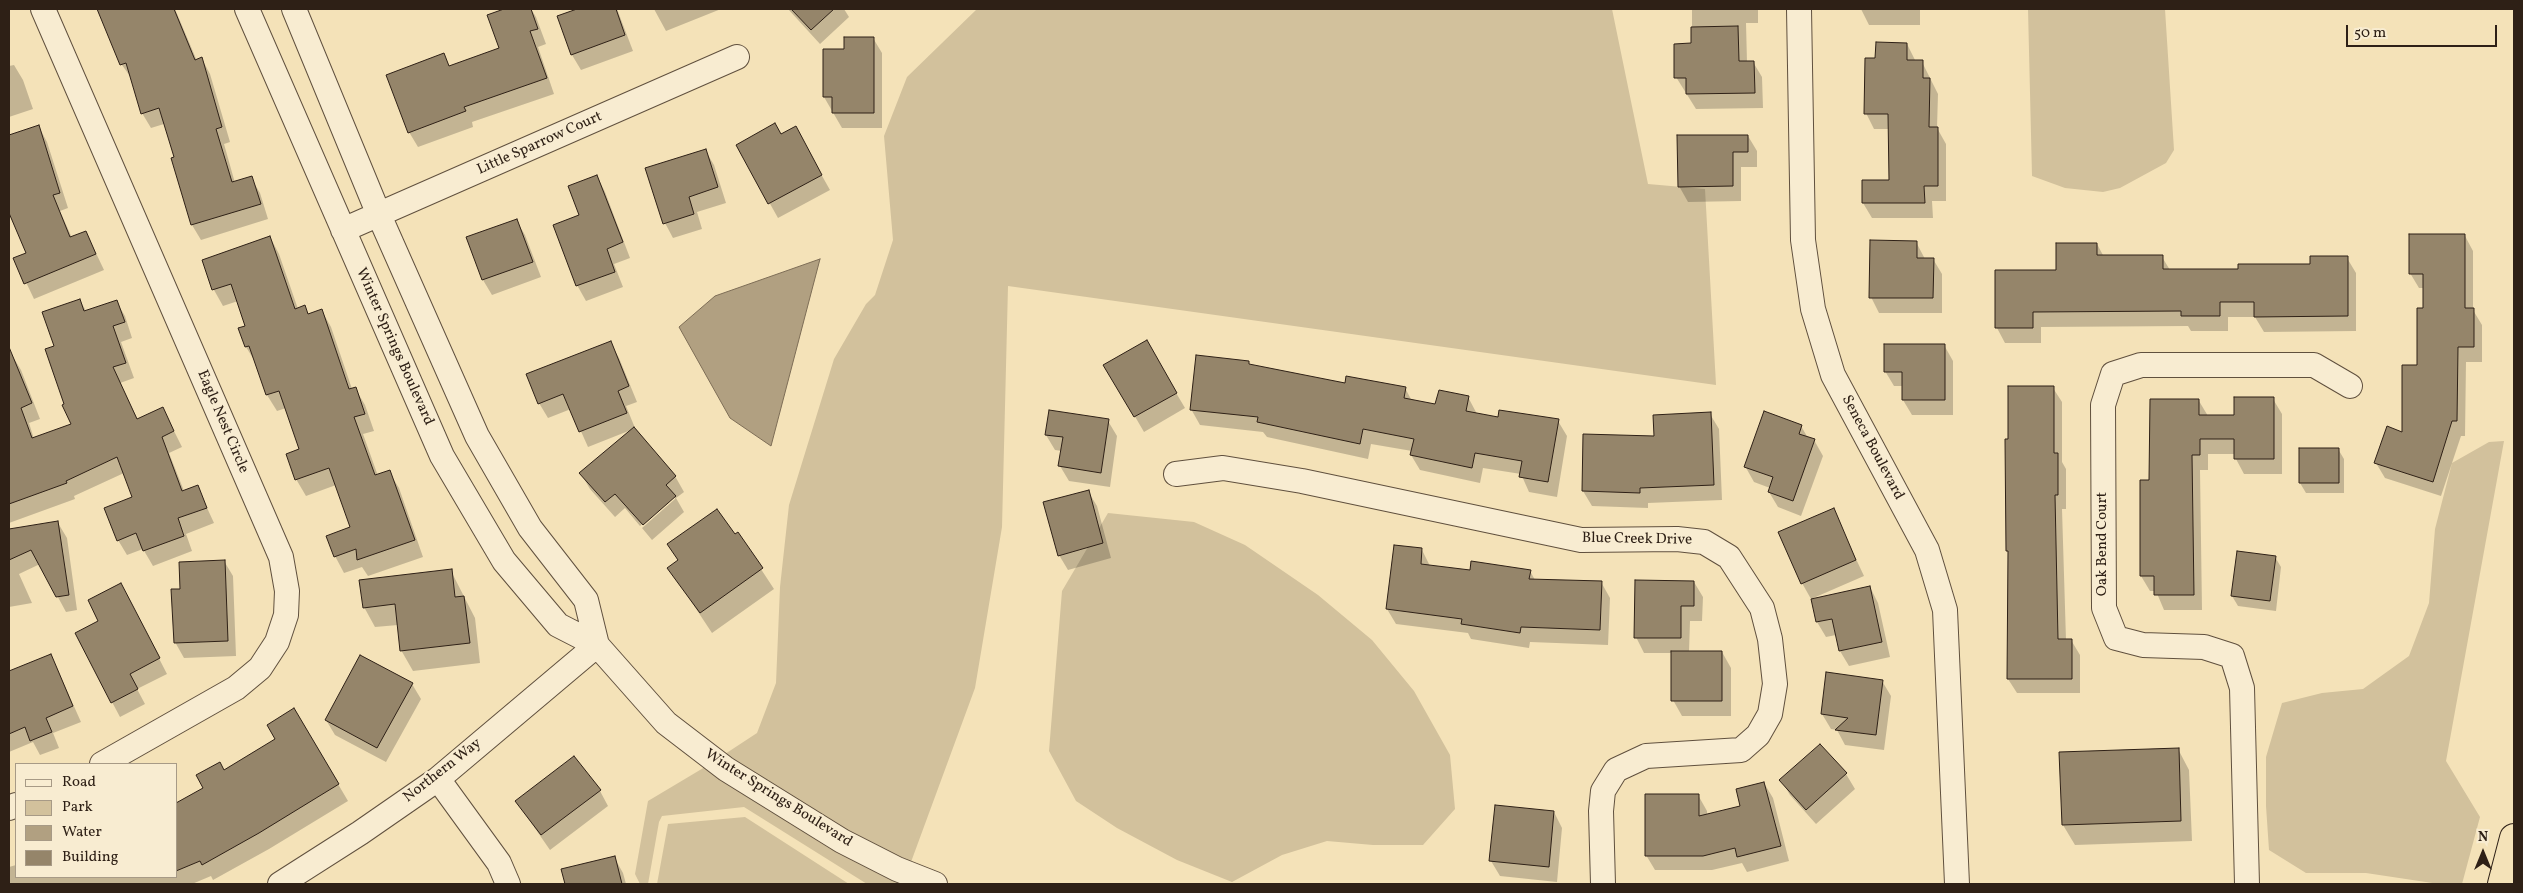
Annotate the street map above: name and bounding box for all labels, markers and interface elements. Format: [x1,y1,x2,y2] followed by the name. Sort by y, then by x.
[2348,15,2499,47] scale bar
[2354,23,2386,44] text: 50 m
[475,108,605,180] street label: Little Sparrow Court
[351,265,437,429] street label: Winter Springs Boulevard
[192,368,252,476] street label: Eagle Nest Circle
[1837,393,1907,503] street label: Seneca Boulevard
[2094,492,2112,596] street label: Oak Bend Court
[1582,530,1692,550] street label: Blue Creek Drive
[400,735,486,807] street label: Northern Way
[701,746,855,852] street label: Winter Springs Boulevard
[15,763,178,878] legend
[62,772,96,793] text: Road
[62,797,93,818] text: Park
[62,822,102,843] text: Water
[2458,828,2508,878] north arrow
[2478,828,2488,847] text: N
[62,847,118,868] text: Building

